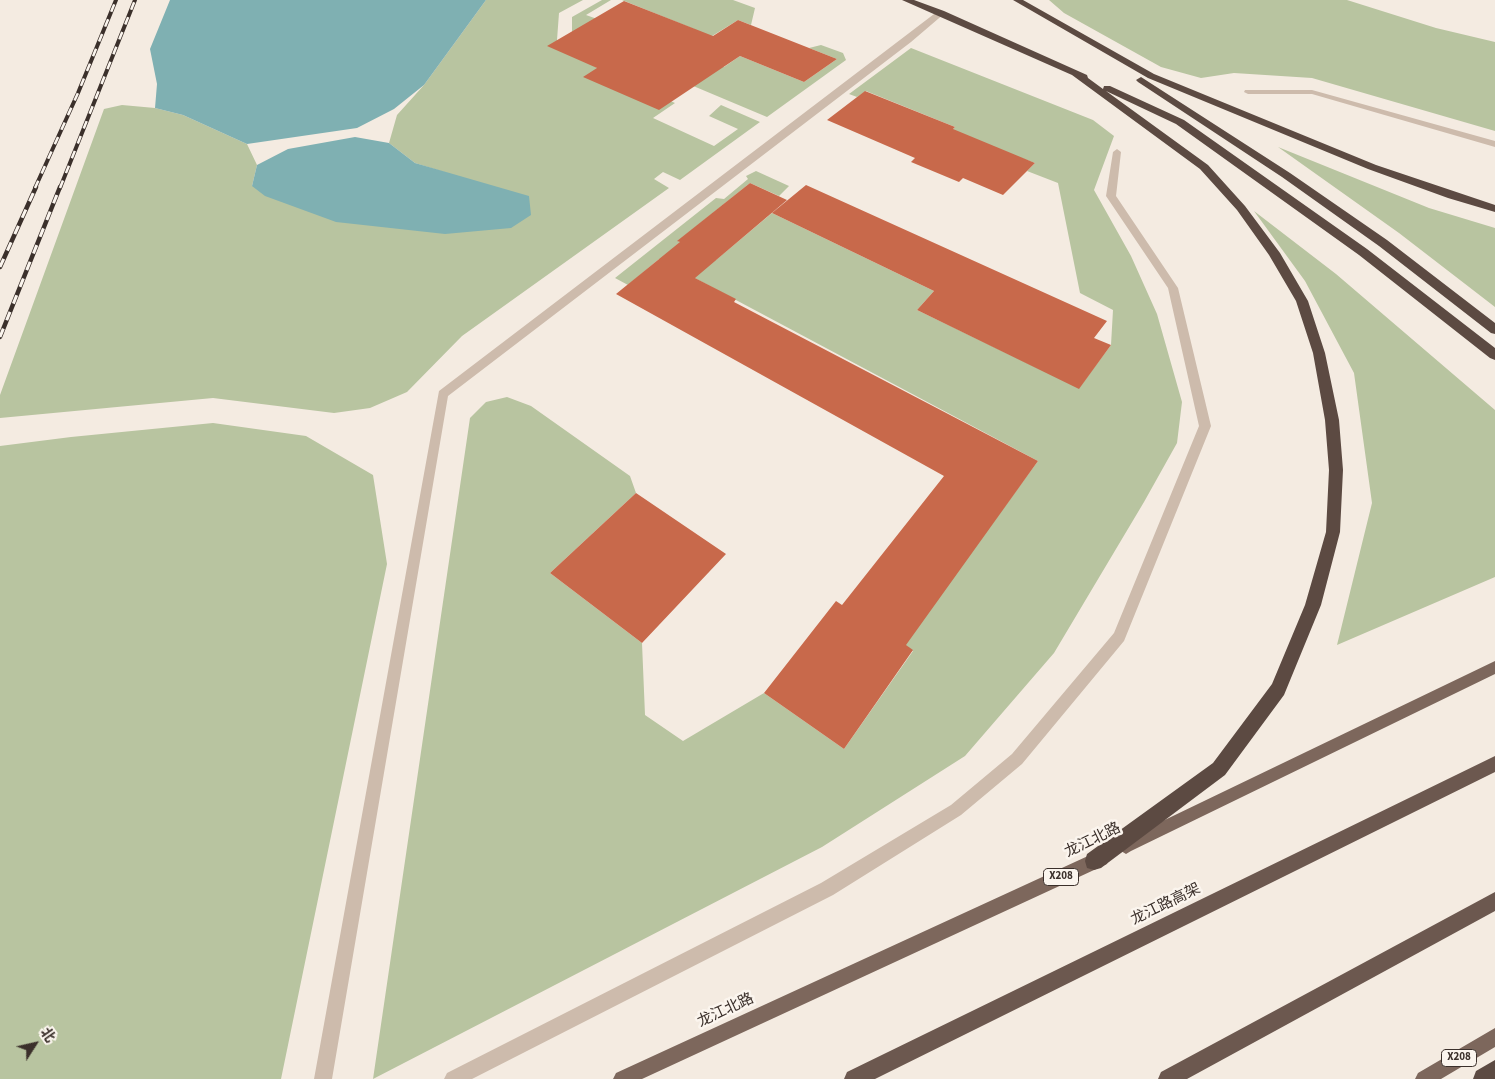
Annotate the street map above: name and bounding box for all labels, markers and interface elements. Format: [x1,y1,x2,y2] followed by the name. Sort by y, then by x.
[1062,820,1124,862] street label: 龙江北路
[1044,869,1078,886] road number: X208
[1128,880,1204,930] street label: 龙江路高架
[695,990,757,1032] street label: 龙江北路
[10,1019,60,1069] north arrow
[35,1024,59,1047] text: 北
[1442,1050,1476,1066] road number: X208

